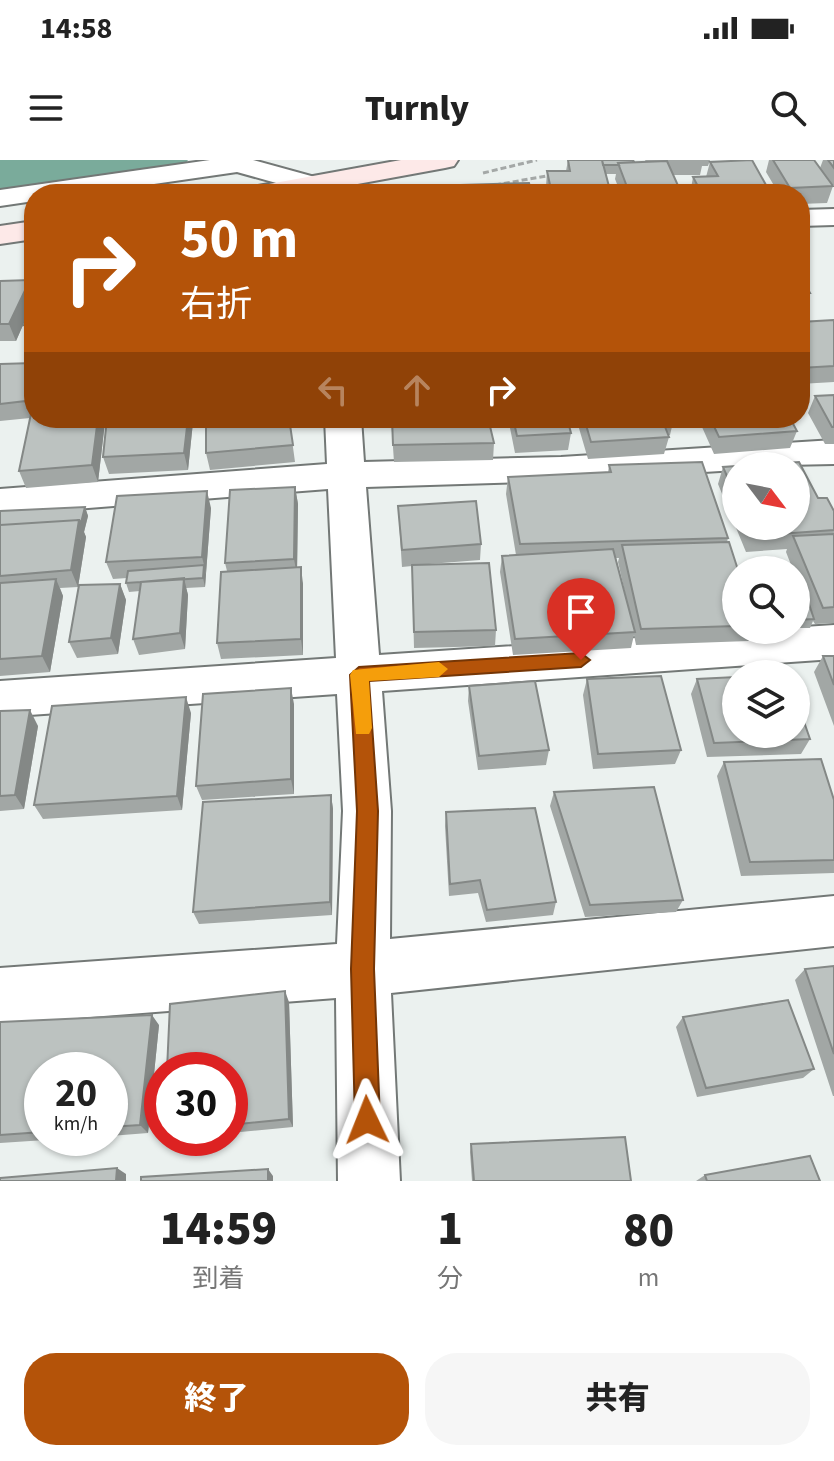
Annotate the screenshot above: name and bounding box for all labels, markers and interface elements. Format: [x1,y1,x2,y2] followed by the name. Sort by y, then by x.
[40,7,112,50] text: 14:58
[365,83,469,134] text: Turnly
[24,86,68,130] icon: menu
[766,86,810,130] icon: search
[180,200,298,279] text: 50 m
[48,216,152,320] icon: right
[180,279,252,330] text: 右折
[311,368,355,412] icon: left
[395,368,439,412] icon: ahead
[479,368,523,412] icon: right
[722,452,810,540] north arrow
[722,452,810,748] map controls
[722,556,810,644] button: search
[547,578,615,660] pin
[559,590,603,634] icon: arrive
[722,660,810,748] button: layers
[144,1052,248,1156] speed limit sign: 30
[55,1065,97,1122] text: 20
[325,1078,409,1162] position arrow
[54,1110,98,1138] text: km/h
[160,1195,277,1263] text: 14:59
[437,1195,463,1263] text: 1
[623,1197,674,1265] text: 80
[638,1259,659,1296] text: m
[193,1260,245,1297] text: 到着
[437,1260,463,1297] text: 分
[24,1353,409,1445] button: 終了
[425,1353,810,1445] button: 共有

